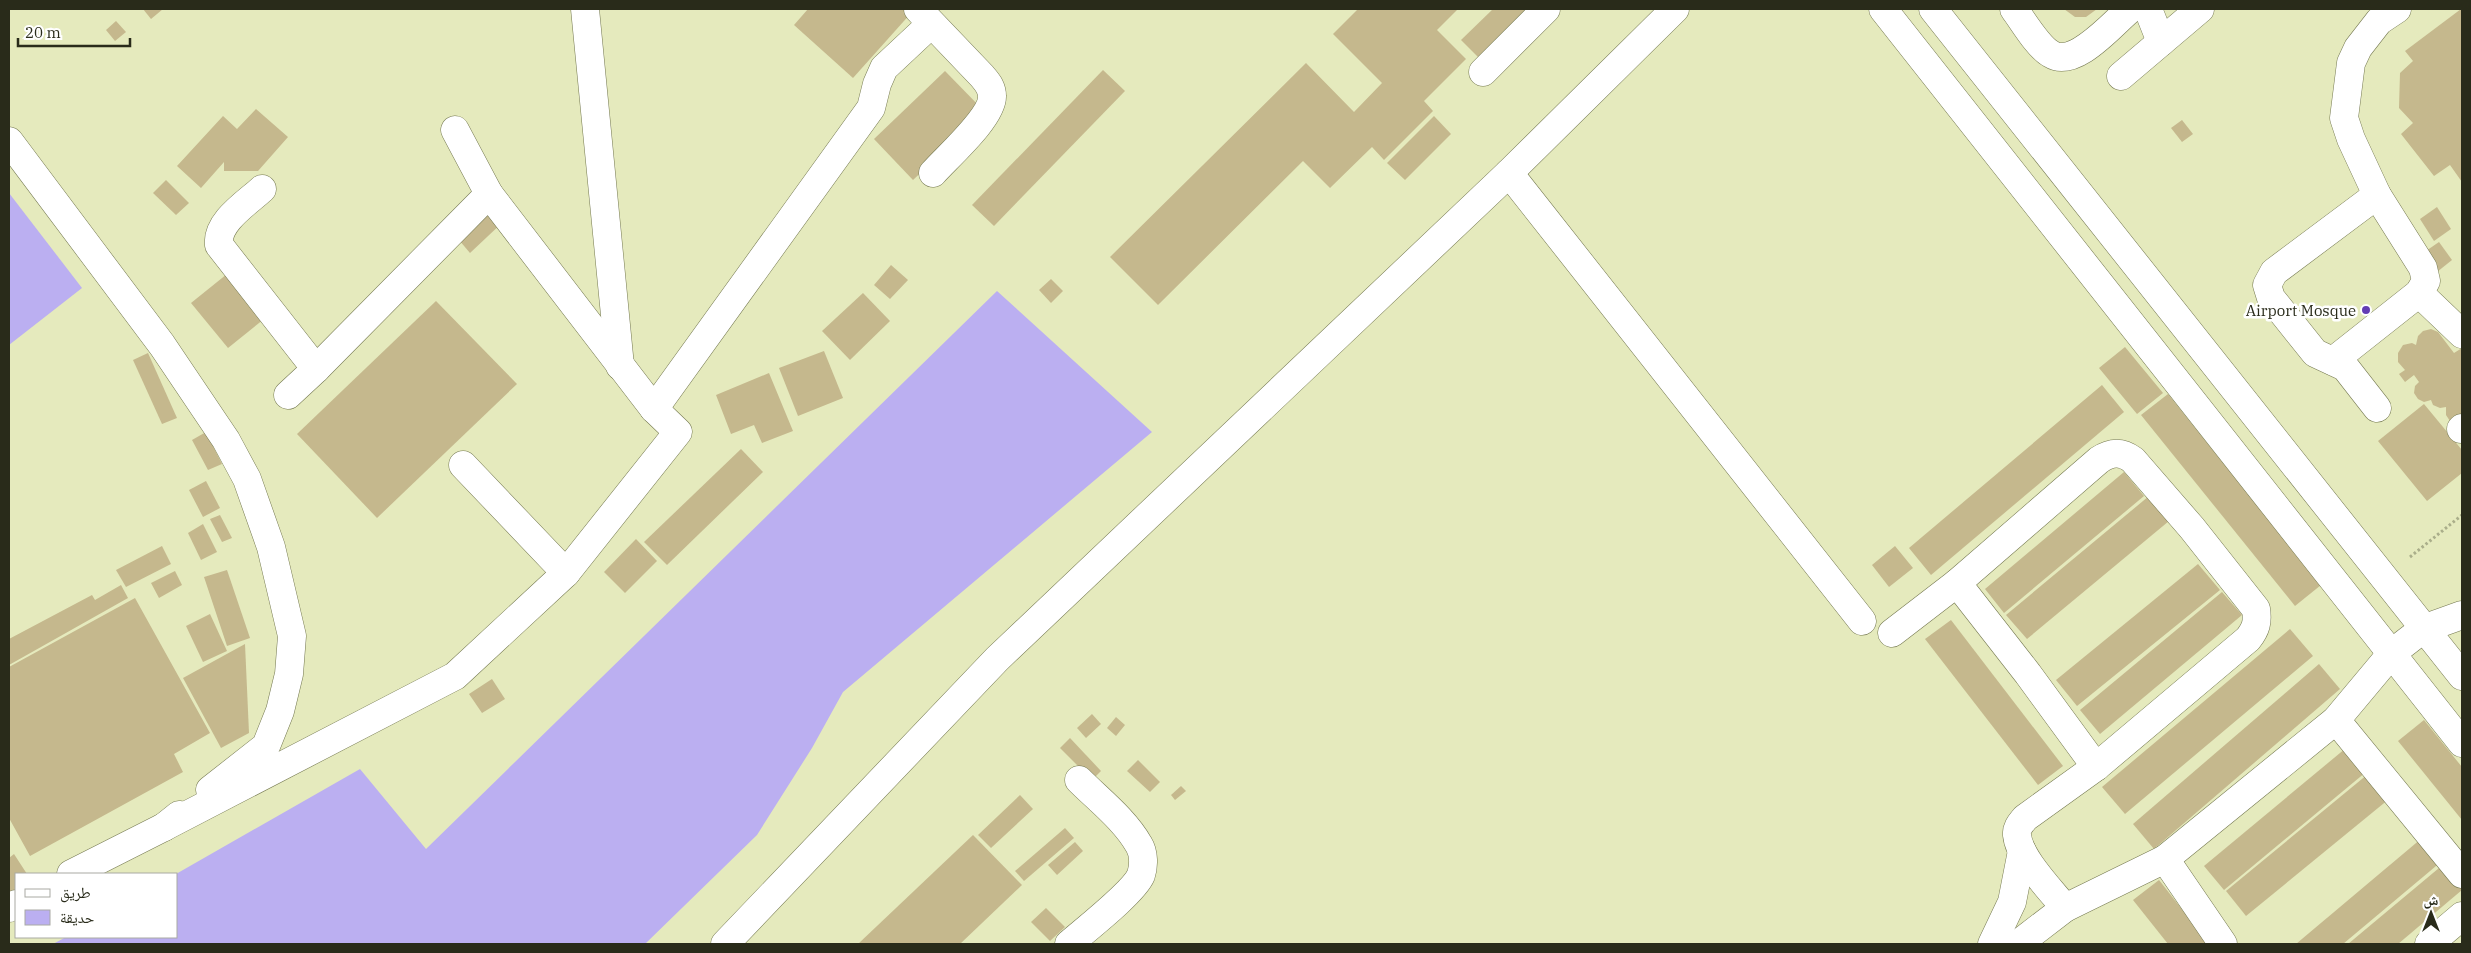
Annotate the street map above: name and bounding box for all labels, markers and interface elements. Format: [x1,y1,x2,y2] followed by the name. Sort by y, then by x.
[18,15,130,47] scale bar
[25,23,61,42] text: 20 m
[2246,301,2356,320] place label: Airport Mosque
[2360,304,2372,316] marker: Airport Mosque
[15,873,178,938] legend
[60,883,91,903] text: طريق
[2406,888,2456,938] north arrow
[2424,891,2439,909] text: ش
[60,908,95,927] text: حديقة

